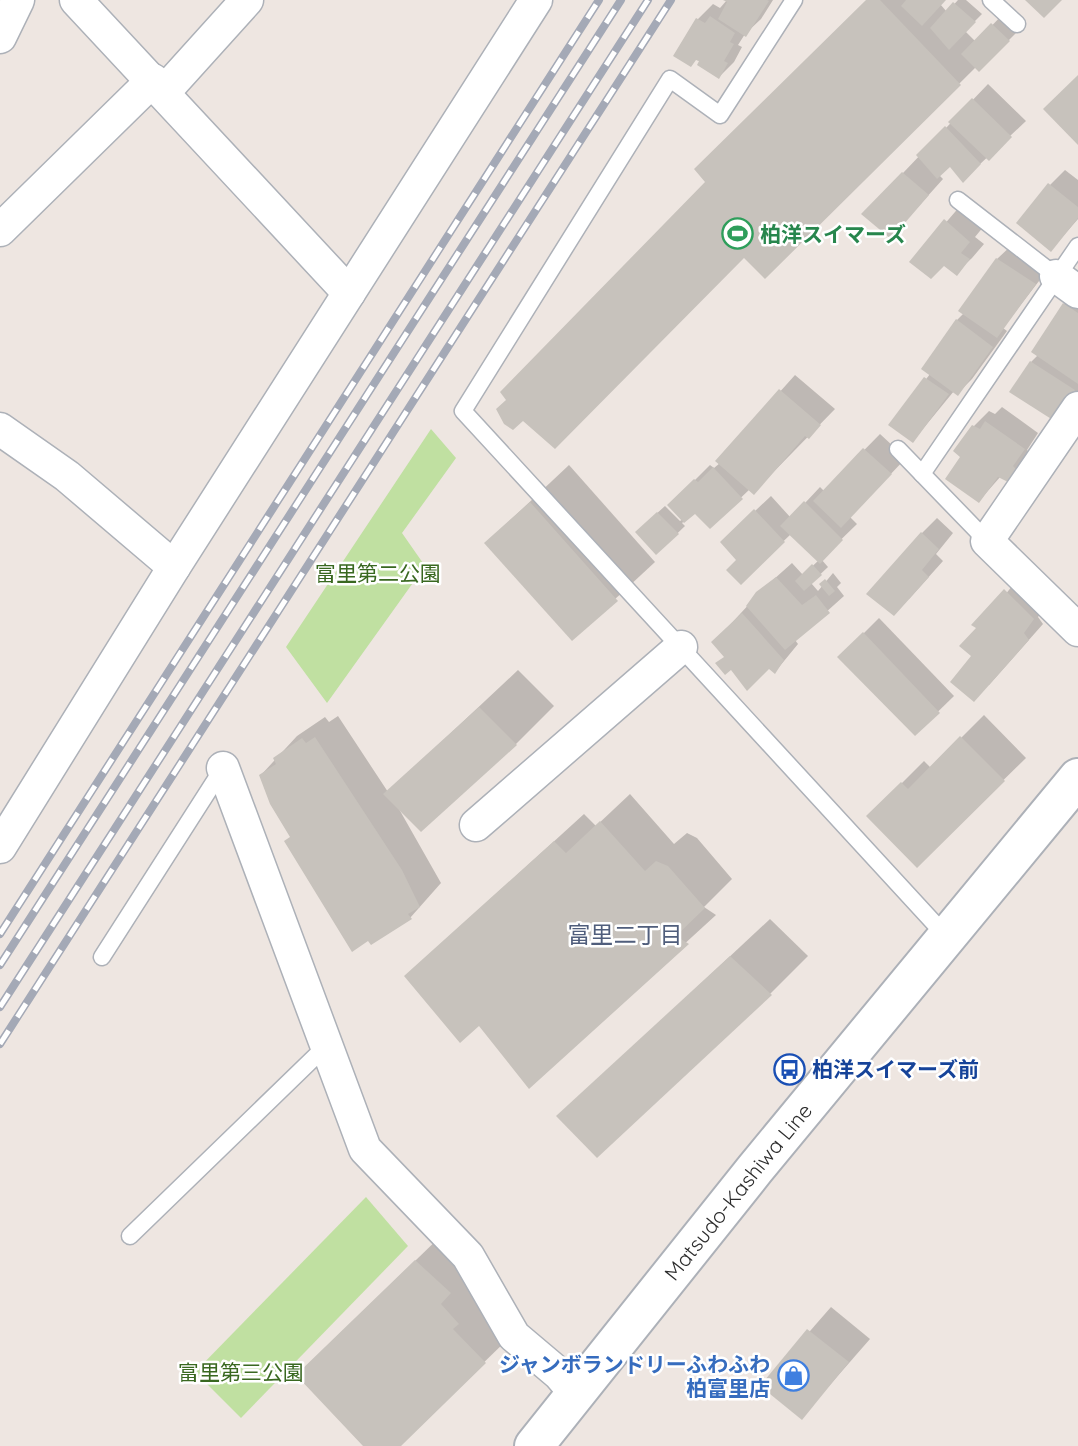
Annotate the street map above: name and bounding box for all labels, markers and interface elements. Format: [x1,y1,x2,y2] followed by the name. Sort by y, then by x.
[720,217,754,251] sports icon: 柏洋スイマーズ
[760,221,906,247] place label: 柏洋スイマーズ
[315,560,441,586] park label: 富里第二公園
[568,920,683,949] district label: 富里二丁目
[772,1052,806,1086] bus stop icon: 柏洋スイマーズ前
[812,1056,979,1082] place label: 柏洋スイマーズ前
[658,1098,817,1285] street label: Matsudo-Kashiwa Line
[499,1351,770,1401] place label: ジャンボランドリーふわふわ 柏富里店
[178,1359,304,1385] park label: 富里第三公園
[776,1359,810,1393] shop icon: ジャンボランドリーふわふわ 柏富里店

